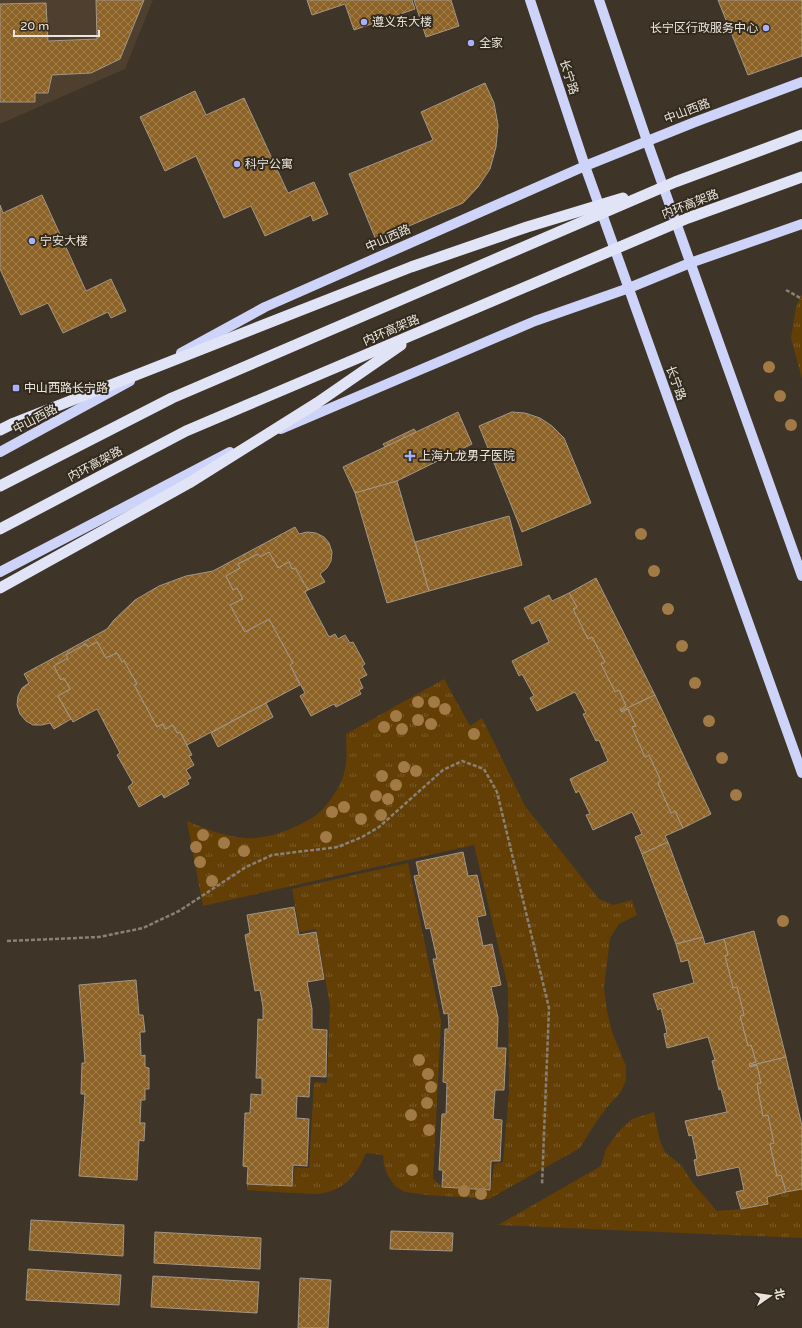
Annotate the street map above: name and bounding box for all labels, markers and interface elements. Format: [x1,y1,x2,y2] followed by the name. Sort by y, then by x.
[14,12,99,38] scale bar
[372,15,432,29] place label: 遵义东大楼
[359,17,369,27] marker: 遵义东大楼
[20,19,49,33] text: 20 m
[650,21,758,35] place label: 长宁区行政服务中心
[761,23,771,33] marker: 长宁区行政服务中心
[479,36,503,50] place label: 全家
[466,38,476,48] marker: 全家
[557,58,581,96] street label: 长宁路
[662,96,712,126] street label: 中山西路
[245,157,293,171] place label: 科宁公寓
[232,159,242,169] marker: 科宁公寓
[659,187,721,221] street label: 内环高架路
[363,222,413,254] street label: 中山西路
[40,234,88,248] place label: 宁安大楼
[27,236,37,246] marker: 宁安大楼
[361,312,421,348] street label: 内环高架路
[663,364,689,402] street label: 长宁路
[24,381,108,395] place label: 中山西路长宁路
[11,383,21,393] marker: 中山西路长宁路
[11,402,59,436] street label: 中山西路
[65,444,125,484] street label: 内环高架路
[419,449,515,463] place label: 上海九龙男子医院
[404,450,416,462] marker: 上海九龙男子医院
[750,1276,790,1316] north arrow
[772,1287,787,1301] text: 北

